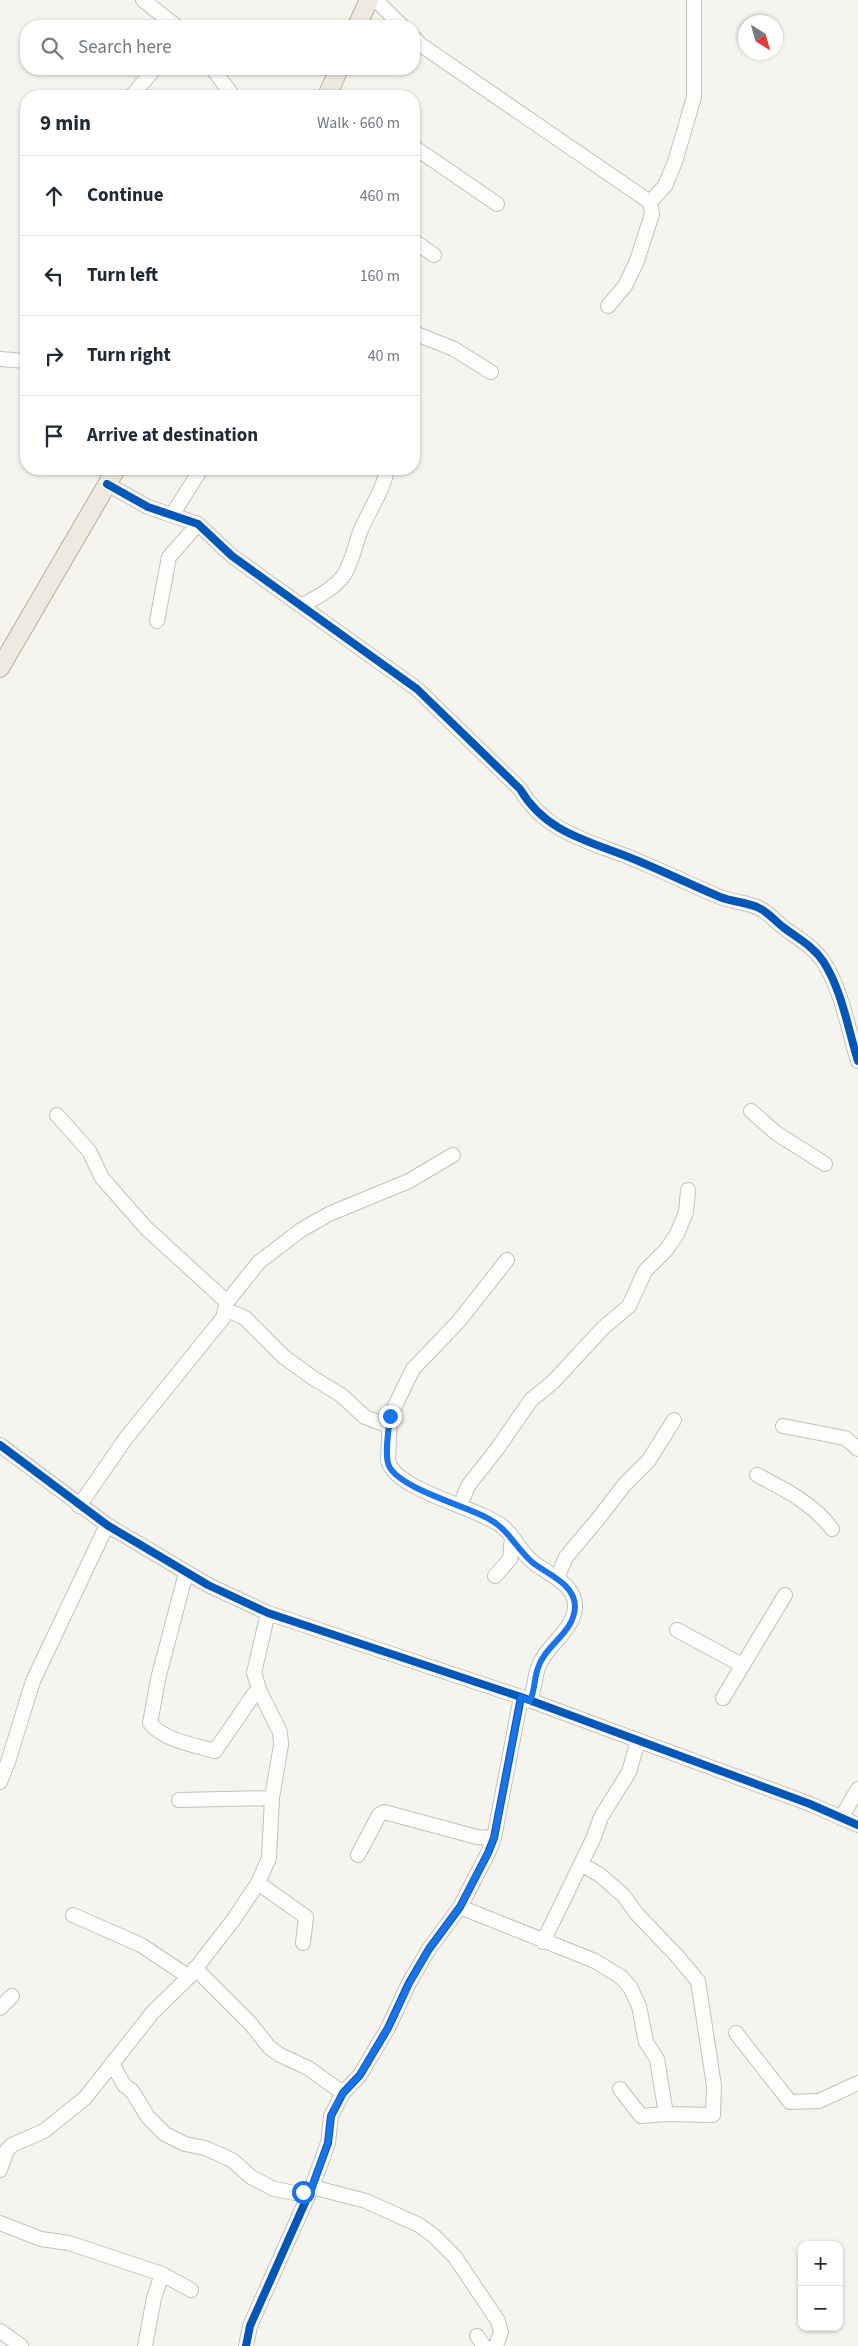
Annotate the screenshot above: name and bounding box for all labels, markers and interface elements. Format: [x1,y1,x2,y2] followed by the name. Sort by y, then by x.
[738,15,783,60] north arrow
[20,20,420,75] search box
[38,34,66,62] icon: search
[78,34,172,61] text: Search here
[40,108,91,138] text: 9 min
[317,112,400,134] text: Walk · 660 m
[40,182,68,210] icon: ahead
[87,182,164,209] text: Continue
[360,185,400,207] text: 460 m
[40,262,68,290] icon: left
[87,262,158,289] text: Turn left
[360,265,400,287] text: 160 m
[40,342,68,370] icon: right
[87,342,171,369] text: Turn right
[368,345,400,367] text: 40 m
[40,422,68,450] icon: arrive
[87,422,258,449] text: Arrive at destination
[379,1405,402,1428] route end
[292,2181,315,2204] route start
[798,2241,843,2331] map controls
[798,2241,843,2286] button: +
[798,2286,843,2331] button: −

